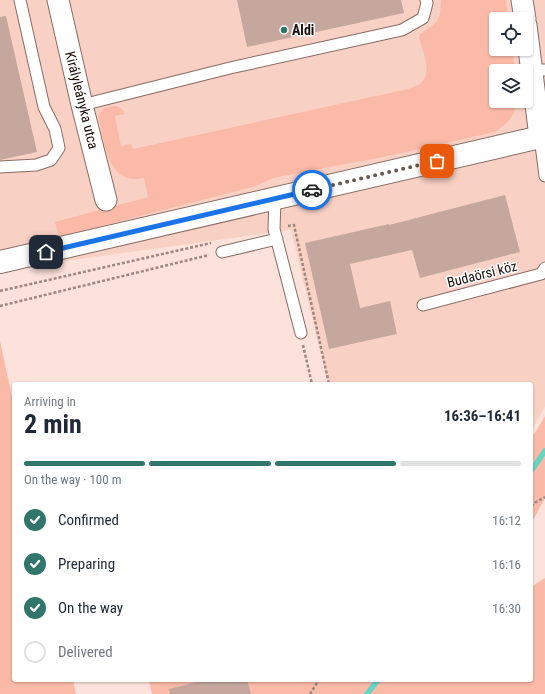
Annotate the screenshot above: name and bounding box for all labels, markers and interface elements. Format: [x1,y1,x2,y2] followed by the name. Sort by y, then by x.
[489,12,533,108] map controls
[489,12,533,56] button: locate
[292,22,314,38] place label: Aldi
[279,25,289,35] marker: Aldi
[62,50,102,150] street label: Királyleányka utca
[489,64,533,108] button: layers
[420,144,454,178] pin
[426,150,448,172] icon: bag
[292,170,332,210] courier
[301,179,323,201] icon: car
[29,235,63,269] pin
[35,241,57,263] icon: home
[445,258,519,290] street label: Budaörsi köz
[24,394,76,409] text: Arriving in
[444,407,521,425] text: 16:36–16:41
[24,409,82,439] text: 2 min
[24,472,121,487] text: On the way · 100 m
[24,509,46,531] icon: check
[58,511,119,529] text: Confirmed
[492,513,521,528] text: 16:12
[24,553,46,575] icon: check
[58,555,115,573] text: Preparing
[492,557,521,572] text: 16:16
[24,597,46,619] icon: check
[58,599,123,617] text: On the way
[492,601,521,616] text: 16:30
[58,643,113,661] text: Delivered

